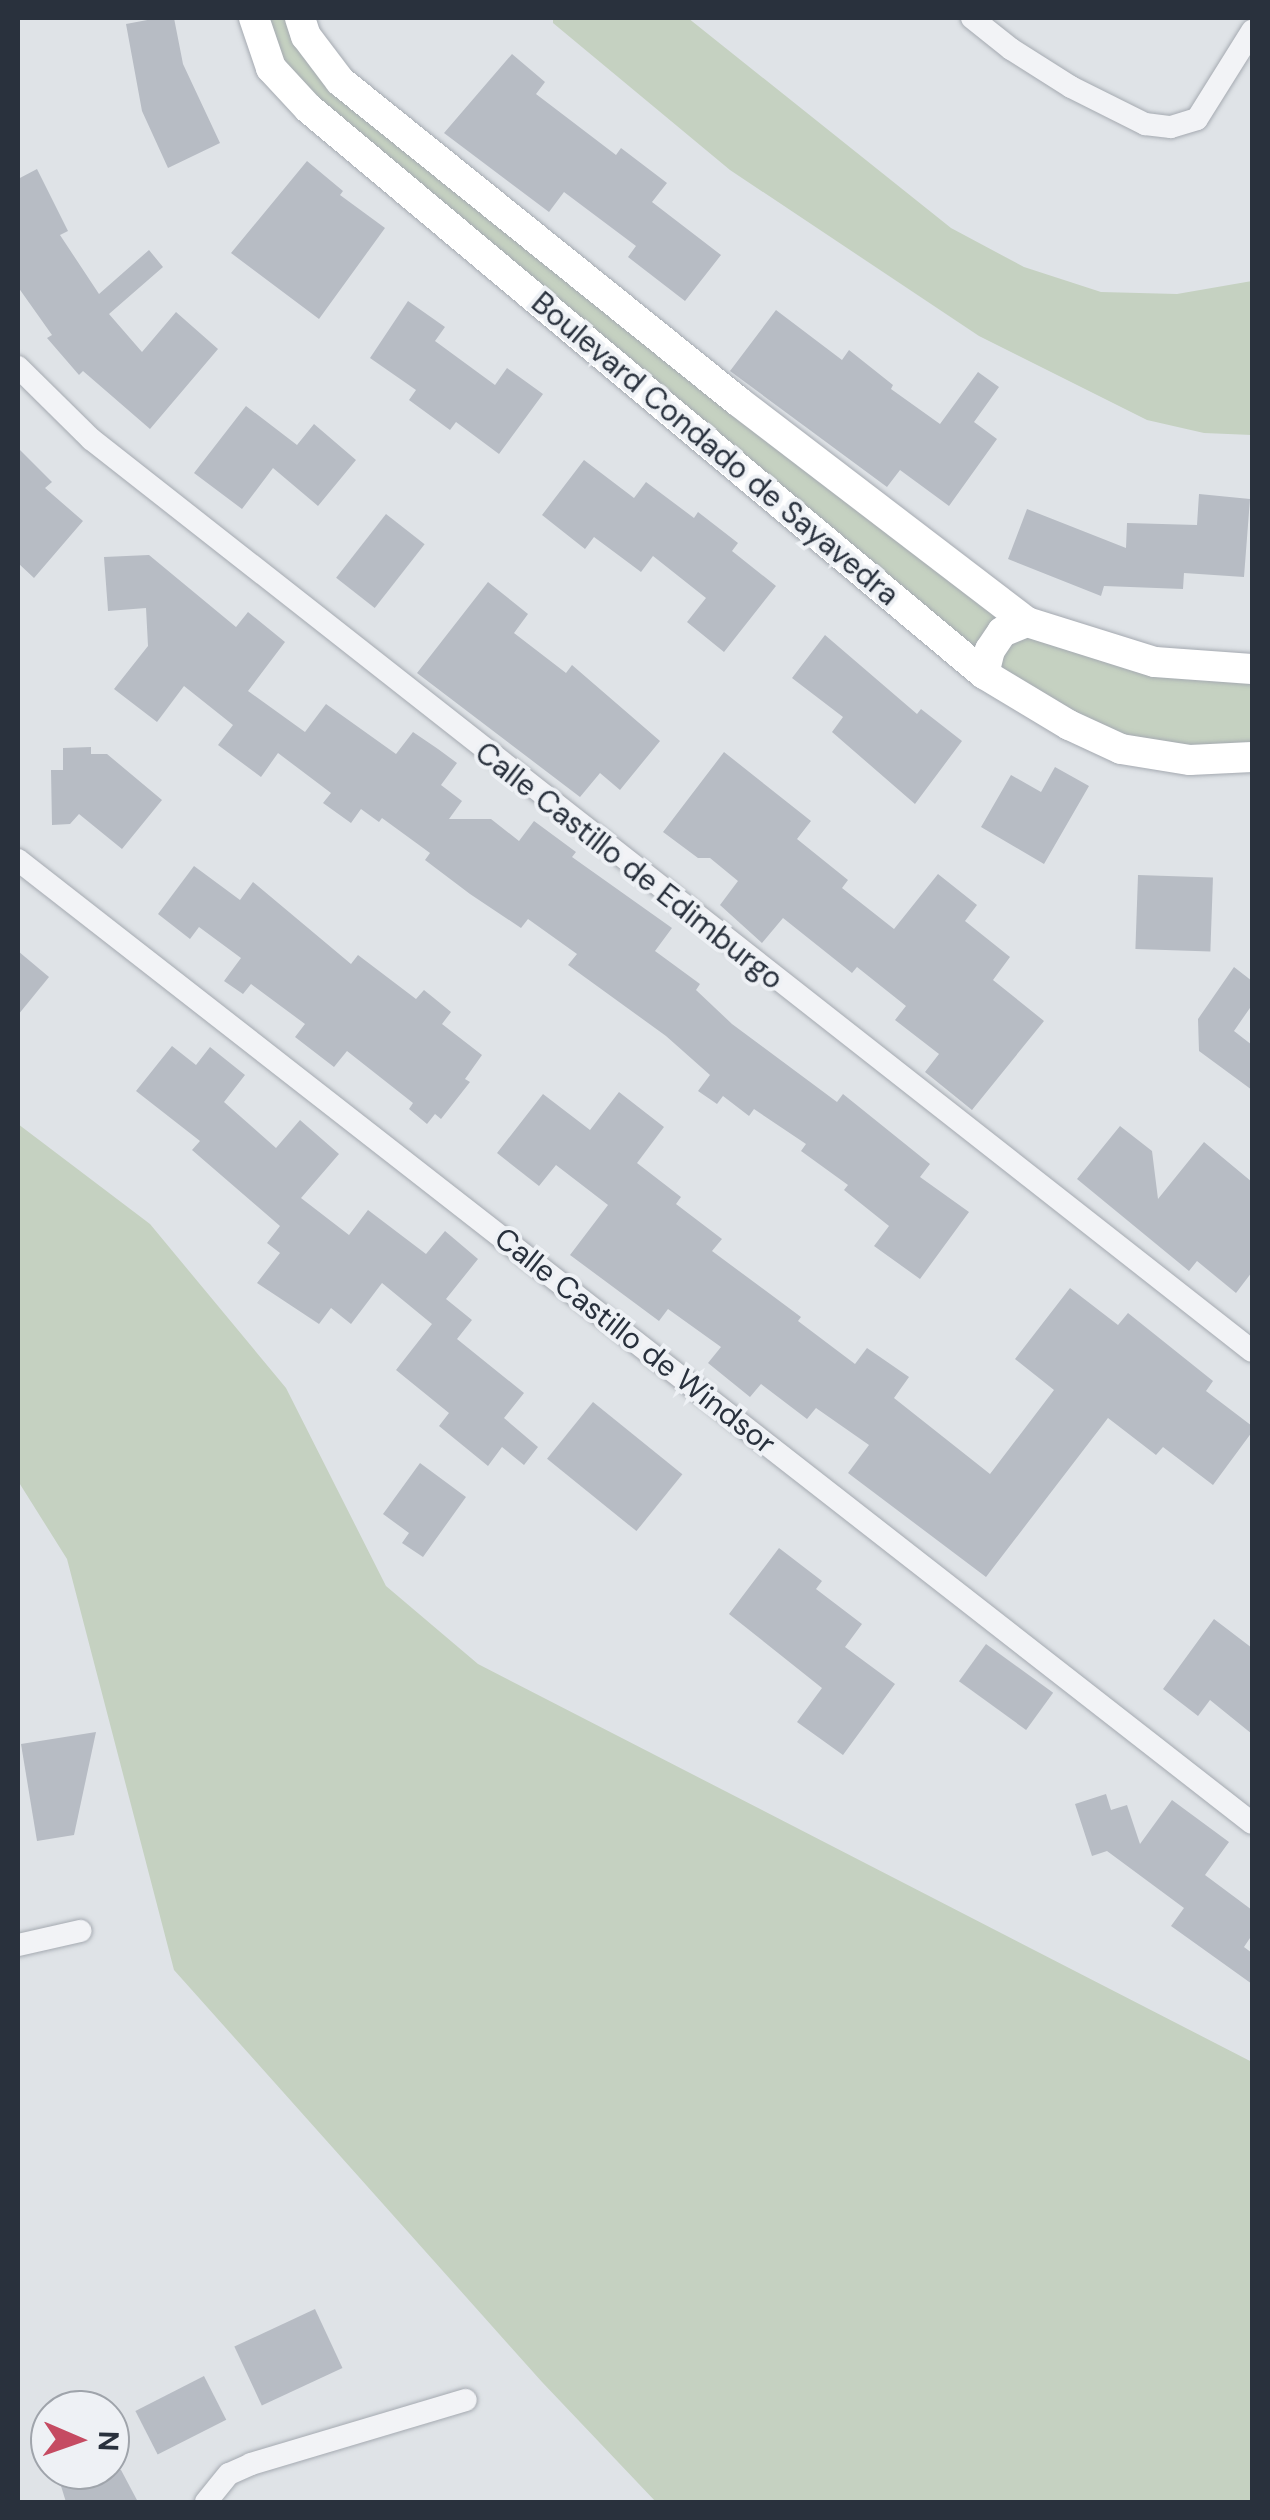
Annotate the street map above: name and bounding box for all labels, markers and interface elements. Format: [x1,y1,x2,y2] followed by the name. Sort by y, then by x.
[524,285,906,613] street label: Boulevard Condado de Sayavedra
[468,735,790,997] street label: Calle Castillo de Edimburgo
[487,1220,783,1462] street label: Calle Castillo de Windsor
[30,2390,130,2490] north arrow
[90,2430,127,2452] text: N

